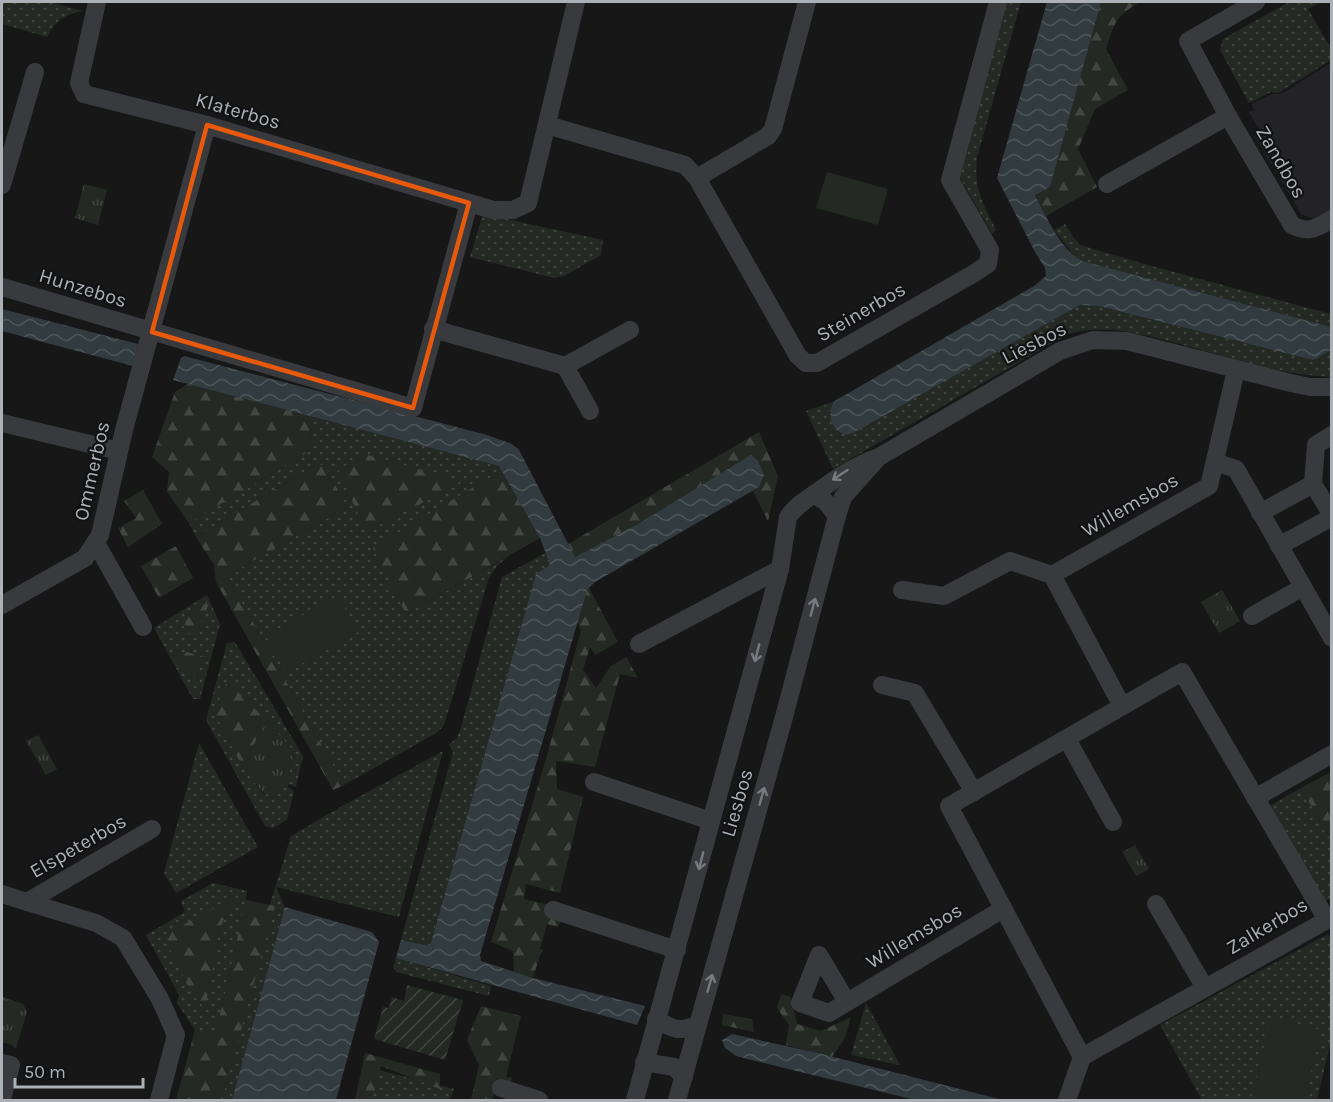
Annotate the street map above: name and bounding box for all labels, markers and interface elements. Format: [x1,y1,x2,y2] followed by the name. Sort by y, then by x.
[193,88,283,134] street label: Klaterbos
[1251,122,1311,202] street label: Zandbos
[36,264,130,312] street label: Hunzebos
[813,277,909,347] street label: Steinerbos
[998,317,1070,369] street label: Liesbos
[69,419,115,523] street label: Ommerbos
[1078,468,1182,542] street label: Willemsbos
[832,470,849,482] one-way arrow
[808,598,819,617] one-way arrow
[751,643,762,662] one-way arrow
[716,766,758,840] street label: Liesbos
[757,786,768,805] one-way arrow
[26,809,130,883] street label: Elspeterbos
[694,851,706,870] one-way arrow
[1222,893,1312,959] street label: Zalkerbos
[862,898,966,974] street label: Willemsbos
[705,974,716,993] one-way arrow
[15,1051,142,1089] scale bar
[24,1061,66,1083] text: 50 m

